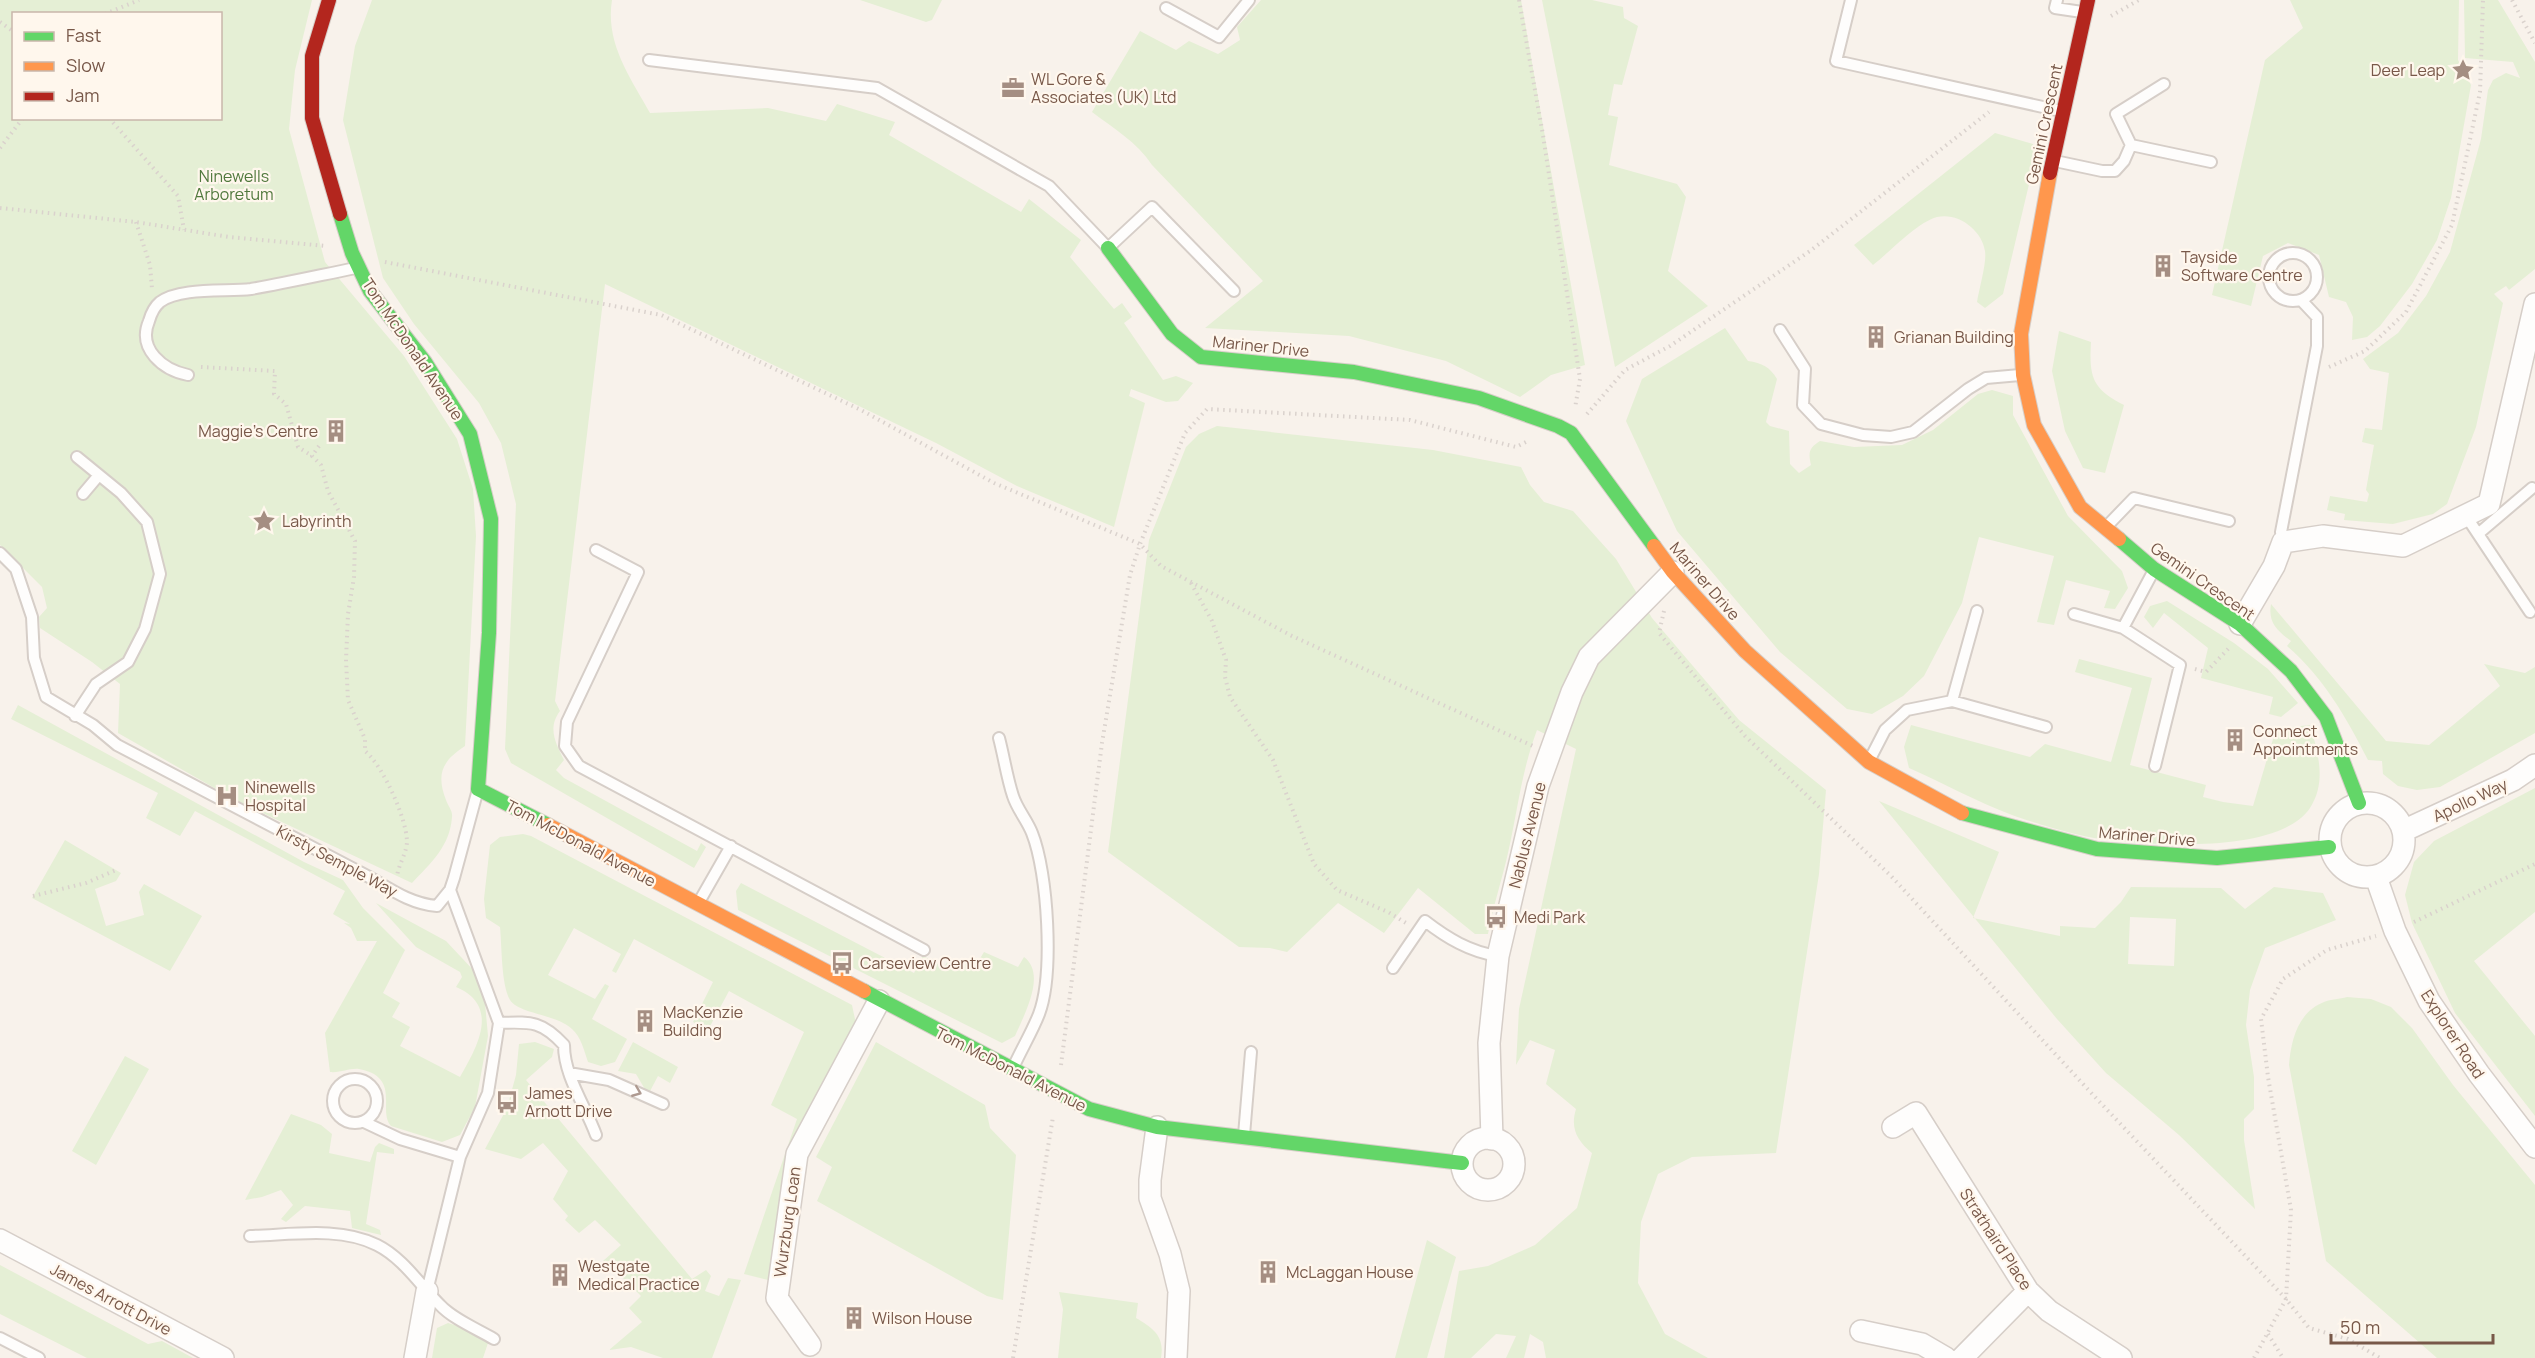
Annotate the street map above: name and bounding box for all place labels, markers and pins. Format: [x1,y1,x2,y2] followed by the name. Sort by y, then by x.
[2450,57,2476,83] place icon: Deer Leap
[2371,59,2445,81] place label: Deer Leap
[1031,68,1177,108] place label: WL Gore & Associates (UK) Ltd
[1000,75,1026,101] office icon: WL Gore & Associates (UK) Ltd
[2181,246,2303,286] place label: Tayside Software Centre
[2150,253,2176,279] building icon: Tayside Software Centre
[1863,324,1889,350] building icon: Grianan Building
[1894,326,2014,348] place label: Grianan Building
[323,418,349,444] building icon: Maggie's Centre
[198,420,318,442] place label: Maggie's Centre
[251,508,277,534] place icon: Labyrinth
[282,510,351,532] place label: Labyrinth
[2253,720,2358,760] place label: Connect Appointments
[2222,727,2248,753] building icon: Connect Appointments
[245,776,315,816] place label: Ninewells Hospital
[214,783,240,809] hospital icon: Ninewells Hospital
[1483,904,1509,930] bus stop icon: Medi Park
[1514,906,1586,928] place label: Medi Park
[829,950,855,976] bus stop icon: Carseview Centre
[860,952,991,974] place label: Carseview Centre
[663,1001,743,1041] place label: MacKenzie Building
[632,1008,658,1034] building icon: MacKenzie Building
[525,1082,612,1122] place label: James Arnott Drive
[494,1089,520,1115] bus stop icon: James Arnott Drive
[578,1255,700,1295] place label: Westgate Medical Practice
[1255,1259,1281,1285] building icon: McLaggan House
[1286,1261,1414,1283] place label: McLaggan House
[547,1262,573,1288] building icon: Westgate Medical Practice
[841,1305,867,1331] building icon: Wilson House
[872,1307,972,1329] place label: Wilson House

